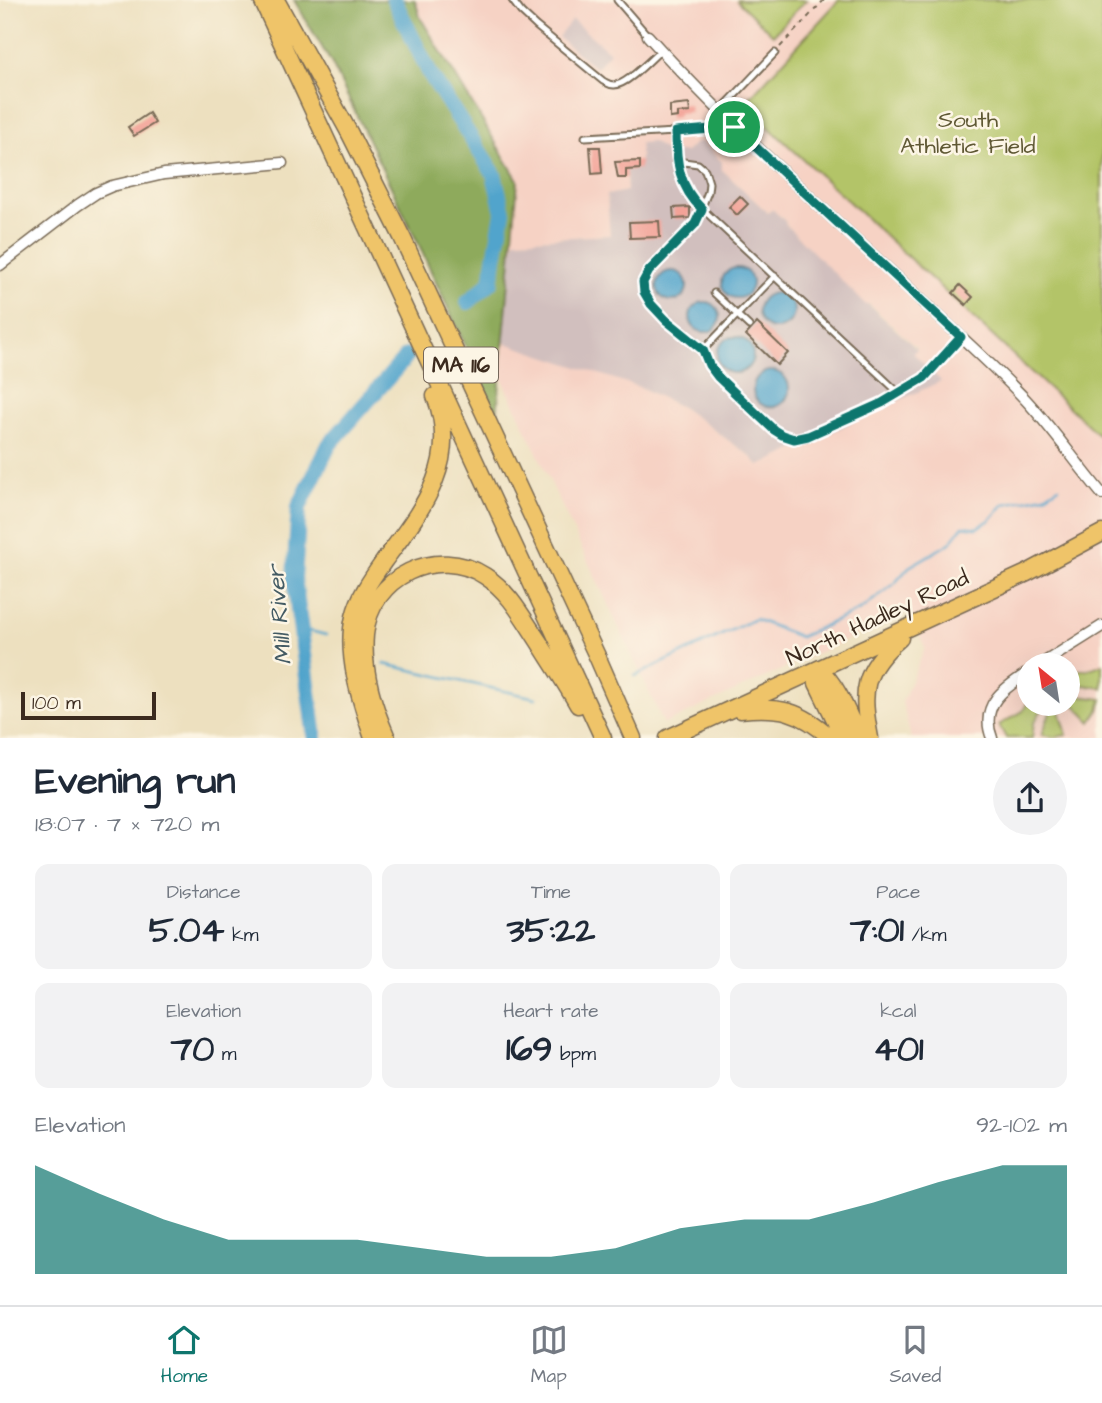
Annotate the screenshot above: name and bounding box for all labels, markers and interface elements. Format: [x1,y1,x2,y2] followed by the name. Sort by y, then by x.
[704,97,764,157] pin
[900,104,1036,162] park label: South Athletic Field
[715,108,753,146] icon: arrive
[424,348,498,382] road number: MA 116
[258,561,301,666] water label: Mill River
[781,561,975,675] street label: North Hadley Road
[1017,653,1080,716] north arrow
[1017,653,1080,716] map controls
[21,689,156,721] scale bar
[32,690,81,717] text: 100 m
[35,756,236,808] text: Evening run
[993,761,1067,835] button: share
[35,808,219,840] text: 18:07 · 7 × 720 m
[167,879,241,906] text: Distance
[531,879,571,906] text: Time
[876,879,920,906] text: Pace
[149,906,224,955] text: 5.04
[507,906,595,955] text: 35:22
[850,906,904,955] text: 7:01
[224,922,259,949] text: km
[904,922,947,949] text: /km
[166,998,241,1025] text: Elevation
[503,998,599,1025] text: Heart rate
[880,998,917,1025] text: kcal
[171,1025,214,1074] text: 70
[506,1025,552,1074] text: 169
[873,1025,924,1074] text: 401
[214,1041,237,1068] text: m
[552,1041,596,1068] text: bpm
[35,1109,126,1141] text: Elevation
[976,1109,1067,1141] text: 92–102 m
[161,1321,208,1390] tab: Home
[530,1321,568,1390] tab: Map
[889,1321,941,1390] tab: Saved

